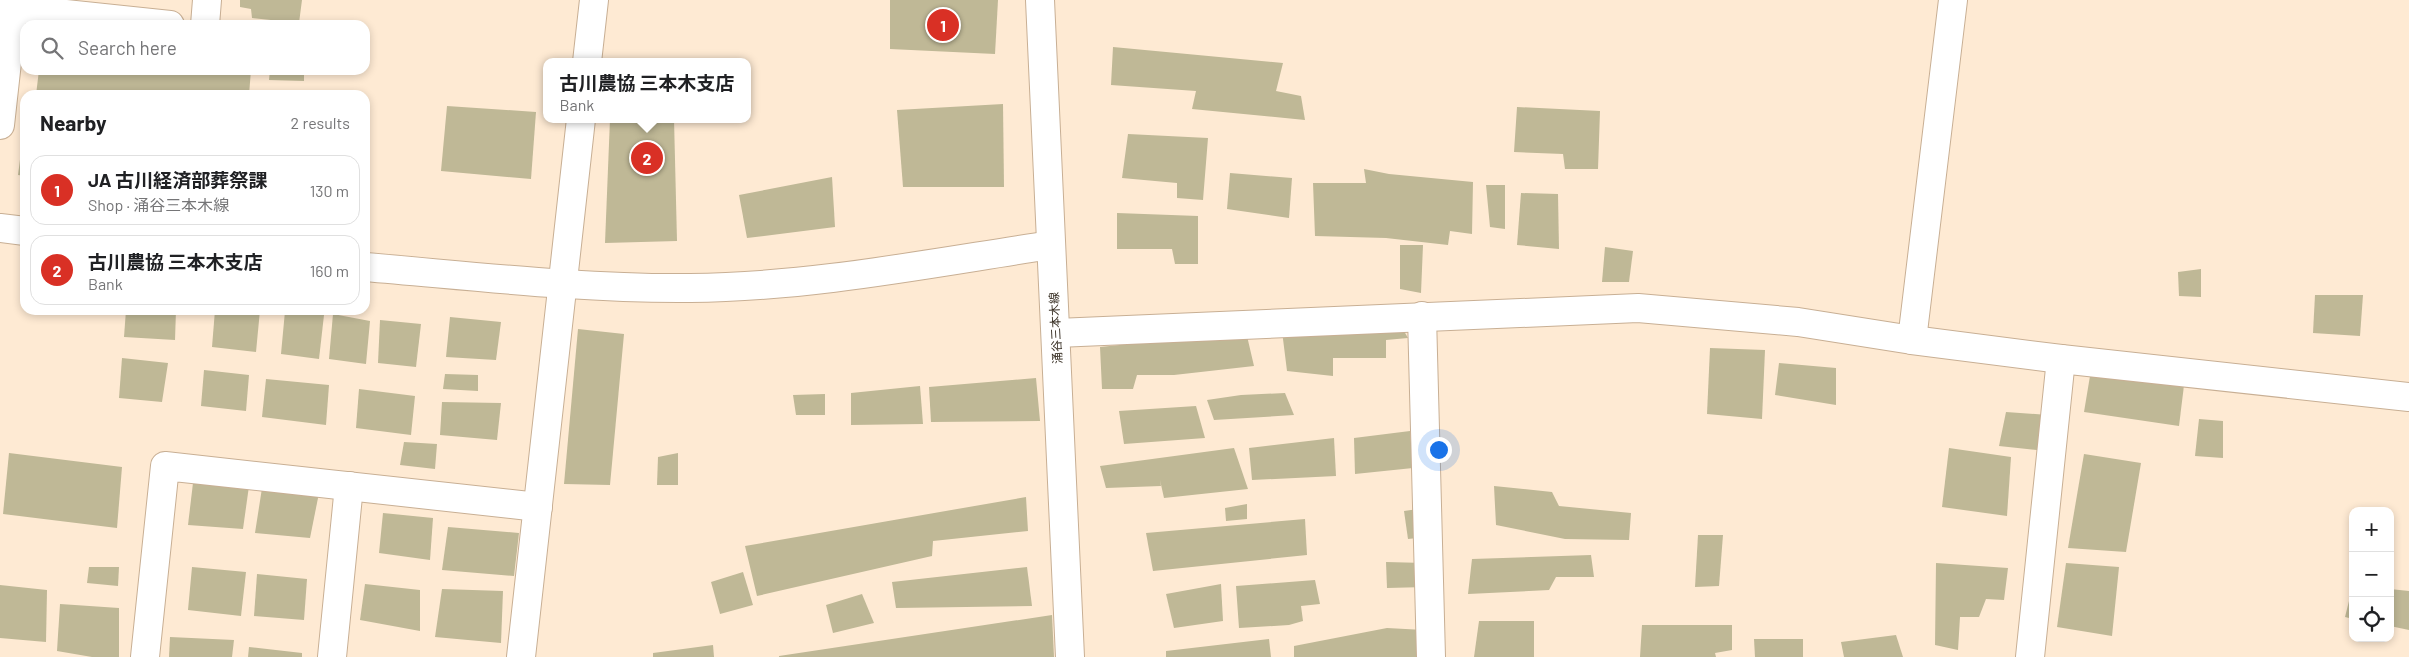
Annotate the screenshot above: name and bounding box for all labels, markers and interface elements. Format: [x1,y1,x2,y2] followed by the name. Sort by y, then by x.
[927,6,959,44] pin: 1
[20,20,370,75] search box
[38,34,66,62] icon: search
[78,36,177,59] text: Search here
[543,58,751,123] popup
[560,71,734,94] text: 古川農協 三本木支店
[560,95,594,114] text: Bank
[40,110,106,135] text: Nearby
[291,113,350,132] text: 2 results
[631,139,663,177] pin: 2
[88,168,267,191] text: JA 古川経済部葬祭課
[54,181,60,200] text: 1
[310,181,349,200] text: 130 m
[88,195,229,214] text: Shop · 涌谷三本木線
[88,250,263,273] text: 古川農協 三本木支店
[53,261,61,280] text: 2
[310,261,349,280] text: 160 m
[88,274,123,293] text: Bank
[1046,292,1064,364] street label: 涌谷三本木線
[1426,437,1452,463] your location
[2349,507,2394,642] map controls
[2349,507,2394,552] button: +
[2349,552,2394,597] button: −
[2349,597,2394,642] button: locate

